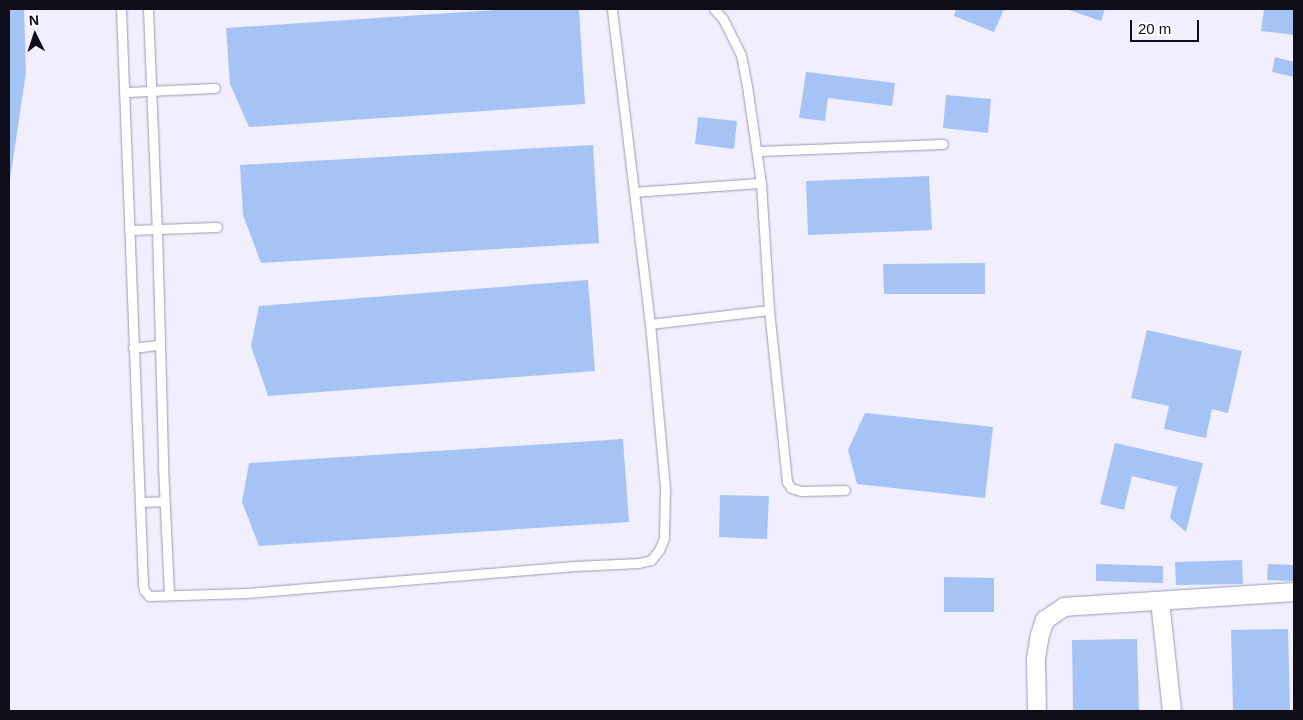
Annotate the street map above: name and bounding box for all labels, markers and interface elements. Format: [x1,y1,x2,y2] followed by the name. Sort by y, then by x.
[10,10,60,60] north arrow
[1133,10,1202,42] scale bar
[28,12,40,28] text: N
[1138,20,1171,37] text: 20 m

